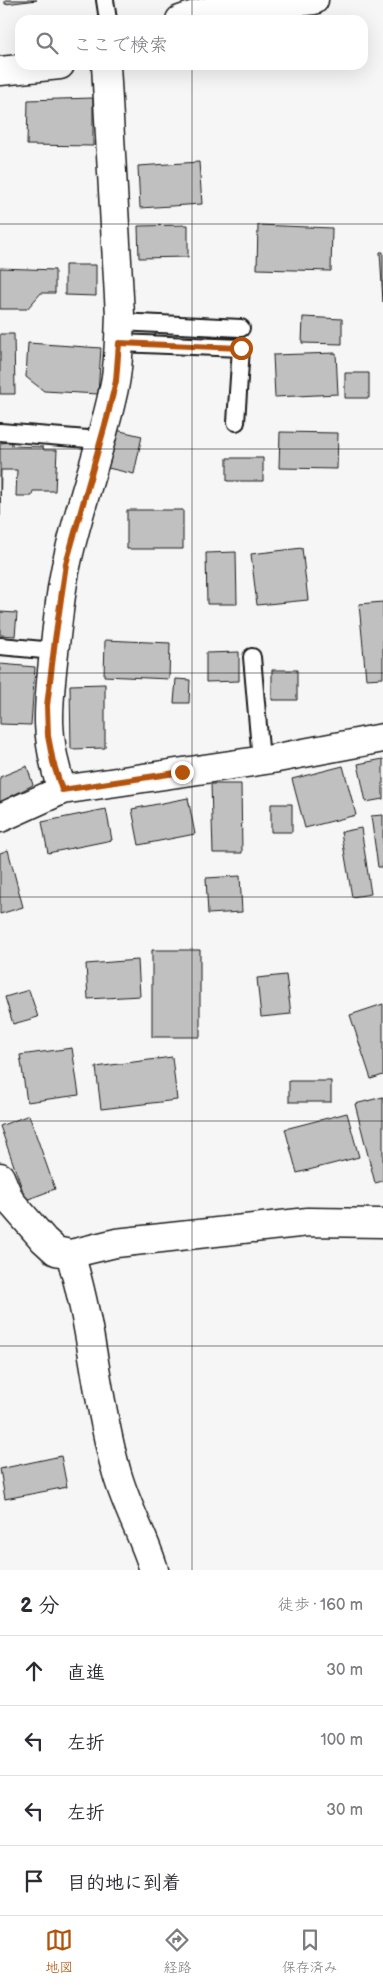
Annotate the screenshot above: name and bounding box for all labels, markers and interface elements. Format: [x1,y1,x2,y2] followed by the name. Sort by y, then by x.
[15,15,368,70] search box
[33,29,61,57] icon: search
[73,34,168,57] text: ここで検索
[230,337,253,360] route start
[171,761,194,784] route end
[20,1593,59,1618] text: 2 分
[278,1596,363,1615] text: 徒歩 · 160 m
[20,1657,48,1685] icon: ahead
[326,1661,363,1680] text: 30 m
[67,1662,105,1685] text: 直進
[20,1727,48,1755] icon: left
[320,1731,363,1750] text: 100 m
[67,1732,105,1755] text: 左折
[20,1797,48,1825] icon: left
[326,1801,363,1820] text: 30 m
[67,1802,105,1825] text: 左折
[20,1867,48,1895] icon: arrive
[67,1872,181,1895] text: 目的地に到着
[45,1926,73,1976] tab: 地図
[163,1926,191,1976] tab: 経路
[282,1926,338,1976] tab: 保存済み

